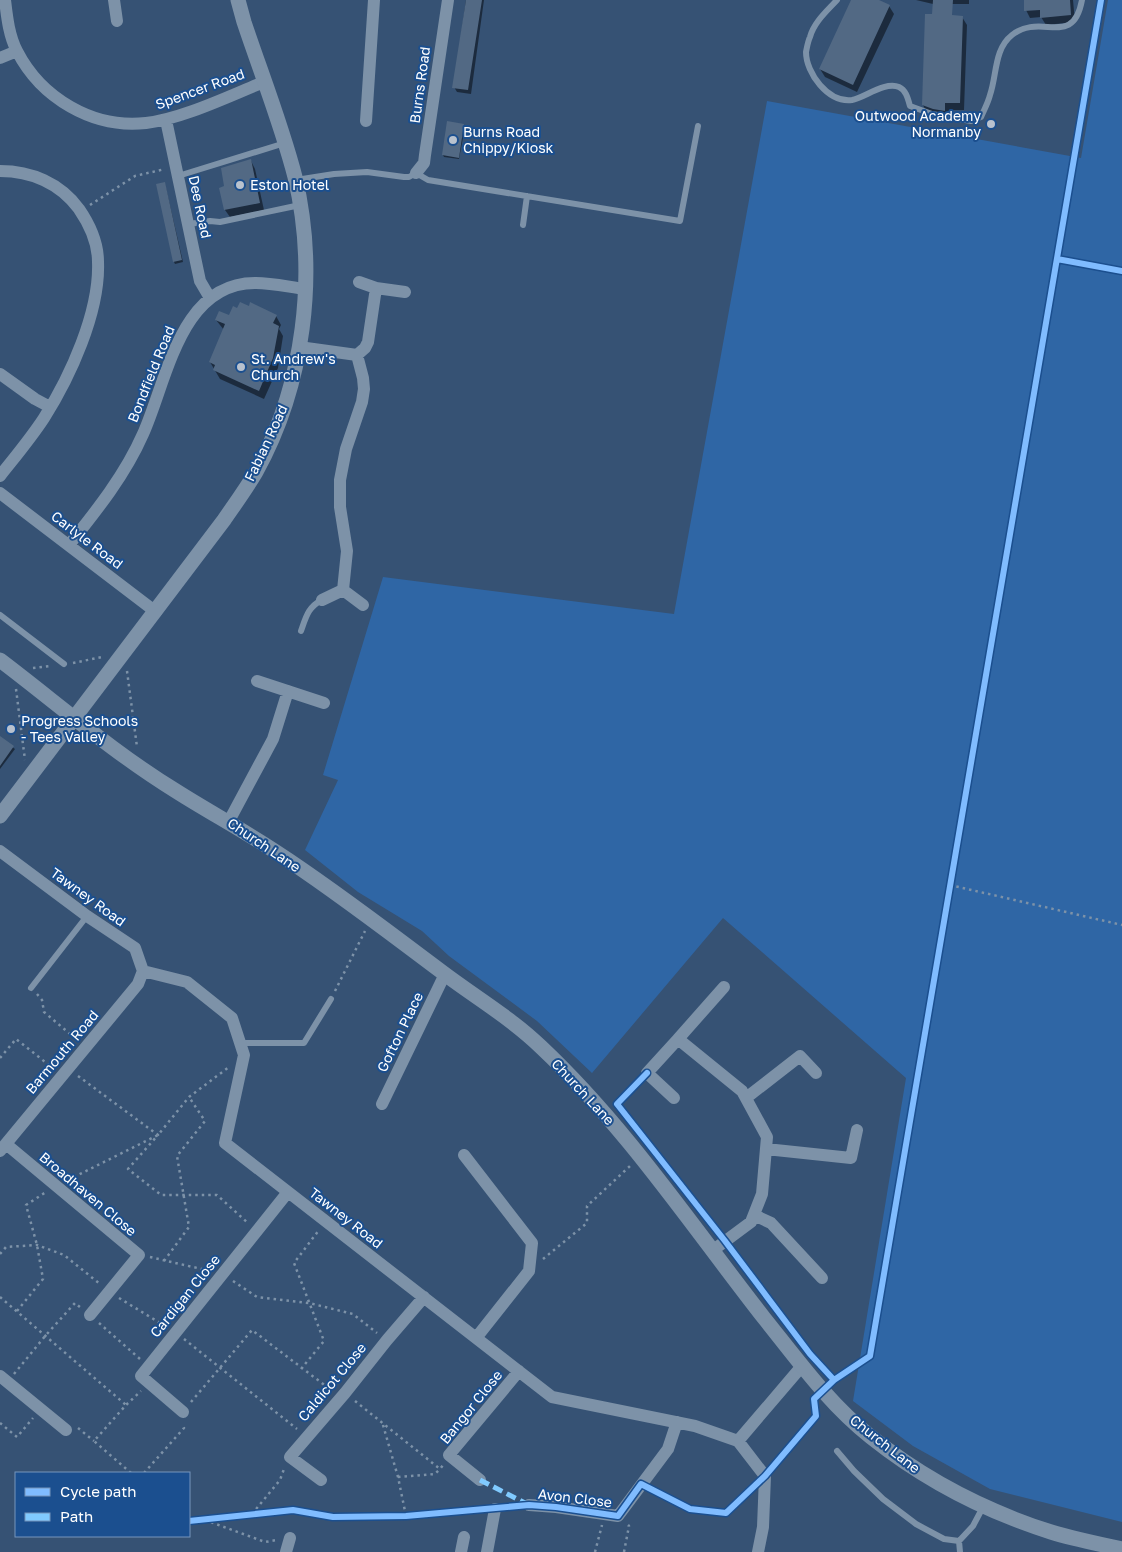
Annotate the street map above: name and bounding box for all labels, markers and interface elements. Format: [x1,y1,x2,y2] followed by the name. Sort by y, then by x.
[406,46,433,124] street label: Burns Road
[153,65,247,112] street label: Spencer Road
[855,107,981,140] place label: Outwood Academy Normanby
[985,118,997,130] marker: Outwood Academy Normanby
[463,123,554,156] place label: Burns Road Chippy/Kiosk
[447,134,459,146] marker: Burns Road Chippy/Kiosk
[186,174,215,240] street label: Dee Road
[250,176,329,193] place label: Eston Hotel
[234,179,246,191] marker: Eston Hotel
[123,323,178,425] street label: Bondfield Road
[251,350,336,383] place label: St. Andrew's Church
[235,361,247,373] marker: St. Andrew's Church
[240,402,291,484] street label: Fabian Road
[48,507,126,572] street label: Carlyle Road
[21,712,138,745] place label: Progress Schools - Tees Valley
[5,723,17,735] marker: Progress Schools - Tees Valley
[225,814,304,875] street label: Church Lane
[47,864,129,930] street label: Tawney Road
[373,989,426,1075] street label: Gofton Place
[22,1006,102,1097] street label: Barmouth Road
[548,1055,618,1128] street label: Church Lane
[36,1148,140,1239] street label: Broadhaven Close
[306,1184,386,1252] street label: Tawney Road
[146,1251,223,1340] street label: Cardigan Close
[294,1339,369,1424] street label: Caldicot Close
[436,1366,505,1447] street label: Bangor Close
[847,1411,924,1476] street label: Church Lane
[15,1472,190,1537] legend
[60,1482,136,1500] text: Cycle path
[537,1485,613,1510] street label: Avon Close
[60,1507,93,1525] text: Path

